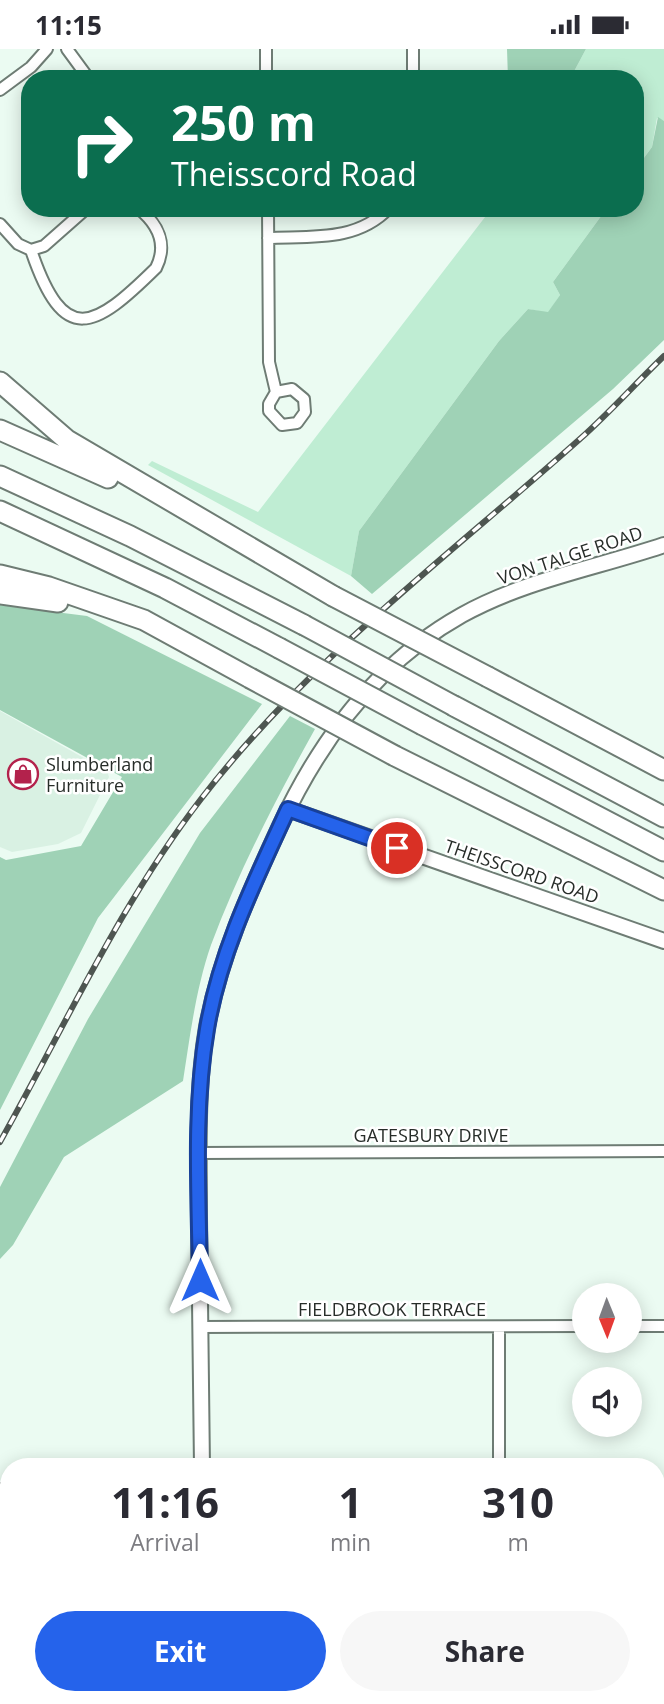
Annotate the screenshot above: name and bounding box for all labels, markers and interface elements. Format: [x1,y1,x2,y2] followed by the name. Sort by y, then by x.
[35,7,102,43] text: 11:15
[171,89,316,155] text: 250 m
[56,98,147,189] icon: right
[171,152,417,195] text: Theisscord Road
[494,520,646,590] street label: VON TALGE ROAD
[46,752,153,797] place label: Slumberland Furniture
[6,757,40,791] shop icon: Slumberland Furniture
[367,818,427,878] pin
[378,829,416,867] icon: arrive
[442,833,602,909] street label: THEISSCORD ROAD
[354,1123,508,1147] street label: GATESBURY DRIVE
[163,1243,237,1317] position arrow
[572,1283,642,1353] north arrow
[572,1283,642,1437] map controls
[298,1297,486,1321] street label: FIELDBROOK TERRACE
[572,1367,642,1437] button: sound
[111,1473,219,1530] text: 11:16
[338,1473,363,1530] text: 1
[482,1473,554,1530] text: 310
[130,1526,200,1558] text: Arrival
[330,1526,371,1558] text: min
[507,1526,529,1558] text: m
[35,1611,326,1691] button: Exit
[340,1611,630,1691] button: Share

